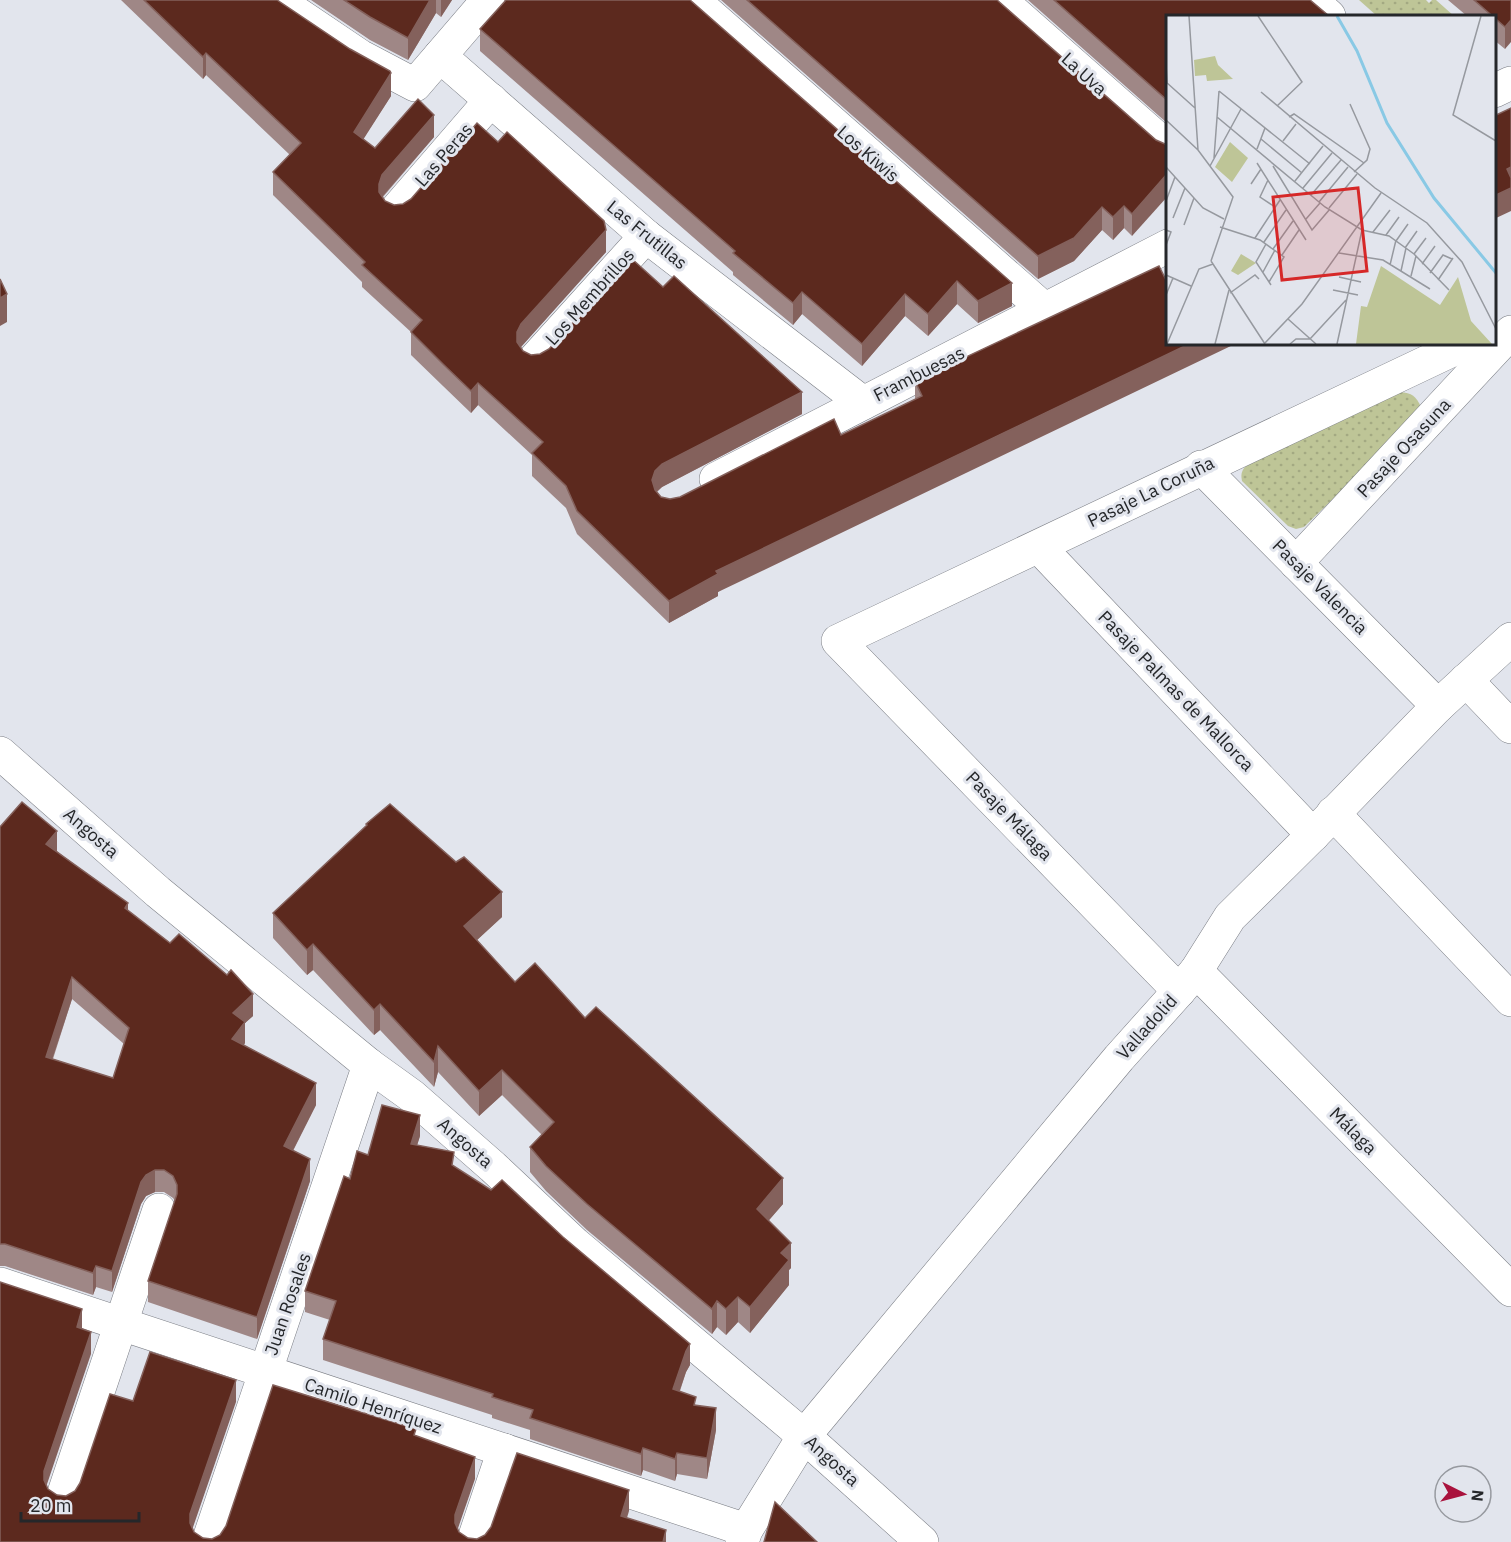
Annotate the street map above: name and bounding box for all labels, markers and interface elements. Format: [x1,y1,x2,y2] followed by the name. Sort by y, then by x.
[1166,15,1496,345] inset map
[1057,47,1112,100] street label: La Uva
[410,118,478,191] street label: Las Peras
[833,120,904,187] street label: Los Kiwis
[602,195,692,274] street label: Las Frutillas
[540,244,639,350] street label: Los Membrillos
[869,341,968,406] street label: Frambuesas
[1352,393,1456,502] street label: Pasaje Osasuna
[1084,451,1218,532] street label: Pasaje La Coruña
[1268,534,1373,639] street label: Pasaje Valencia
[1094,605,1259,776] street label: Pasaje Palmas de Mallorca
[961,766,1058,865] street label: Pasaje Málaga
[59,802,124,863] street label: Angosta
[1111,989,1182,1064] street label: Valladolid
[1325,1102,1382,1159] street label: Málaga
[433,1112,498,1173] street label: Angosta
[259,1250,316,1358] street label: Juan Rosales
[302,1372,445,1439] street label: Camilo Henríquez
[800,1430,865,1491] street label: Angosta
[1433,1464,1493,1524] north arrow
[21,1485,140,1523] scale bar
[1467,1489,1488,1502] text: N
[30,1494,72,1517] text: 20 m

